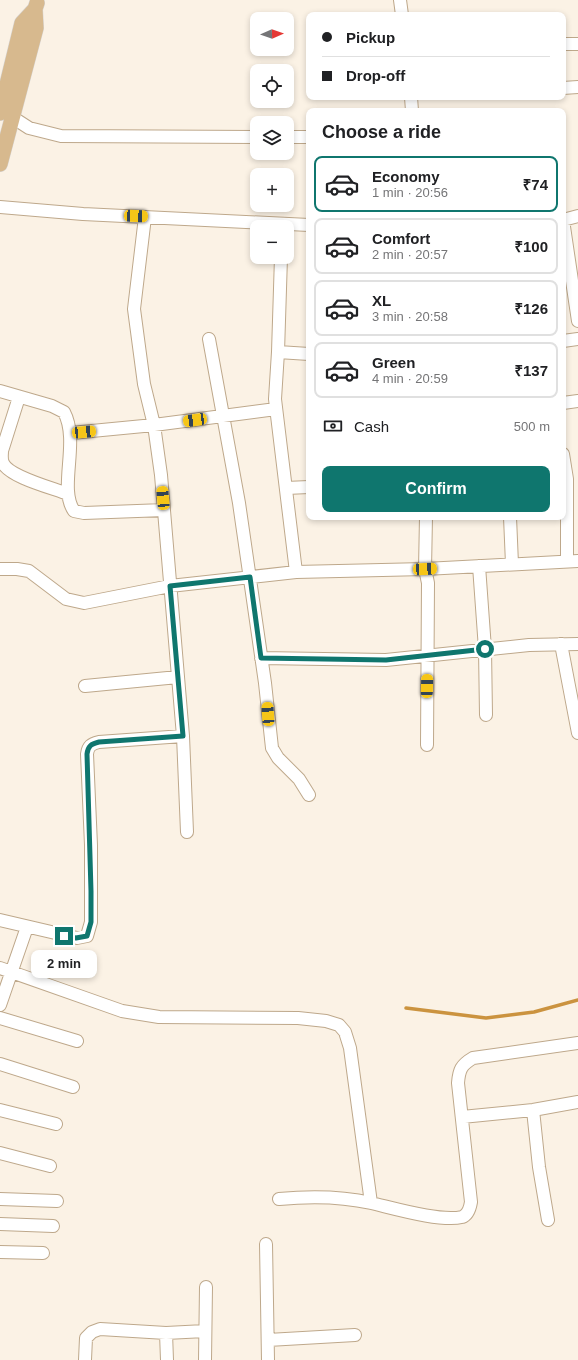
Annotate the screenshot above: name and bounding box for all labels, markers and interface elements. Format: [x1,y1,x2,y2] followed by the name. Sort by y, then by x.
[250,12,294,56] north arrow
[250,12,294,264] map controls
[346,29,395,46] text: Pickup
[250,64,294,108] button: locate
[346,67,405,84] text: Drop-off
[250,116,294,160] button: layers
[322,122,441,142] text: Choose a ride
[324,166,360,202] icon: car
[250,168,294,212] button: +
[372,168,440,185] text: Economy
[523,176,548,193] text: ₹74
[372,185,448,200] text: 1 min · 20:56
[124,210,148,222] car
[250,220,294,264] button: −
[324,228,360,264] icon: car
[372,230,430,247] text: Comfort
[514,238,548,255] text: ₹100
[372,247,448,262] text: 2 min · 20:57
[324,290,360,326] icon: car
[372,292,391,309] text: XL
[514,300,548,317] text: ₹126
[372,309,448,324] text: 3 min · 20:58
[324,352,360,388] icon: car
[372,354,415,371] text: Green
[514,362,548,379] text: ₹137
[372,371,448,386] text: 4 min · 20:59
[182,412,208,428] car
[322,415,344,437] icon: cash
[354,418,389,435] text: Cash
[514,419,550,434] text: 500 m
[72,425,96,439] car
[322,466,550,512] button: Confirm
[156,486,170,510] car
[413,562,437,576] car
[476,640,494,658] route start
[421,674,433,698] car
[261,702,275,726] car
[55,927,73,945] route end
[31,950,97,978] callout: 2 min
[47,956,81,971] text: 2 min

